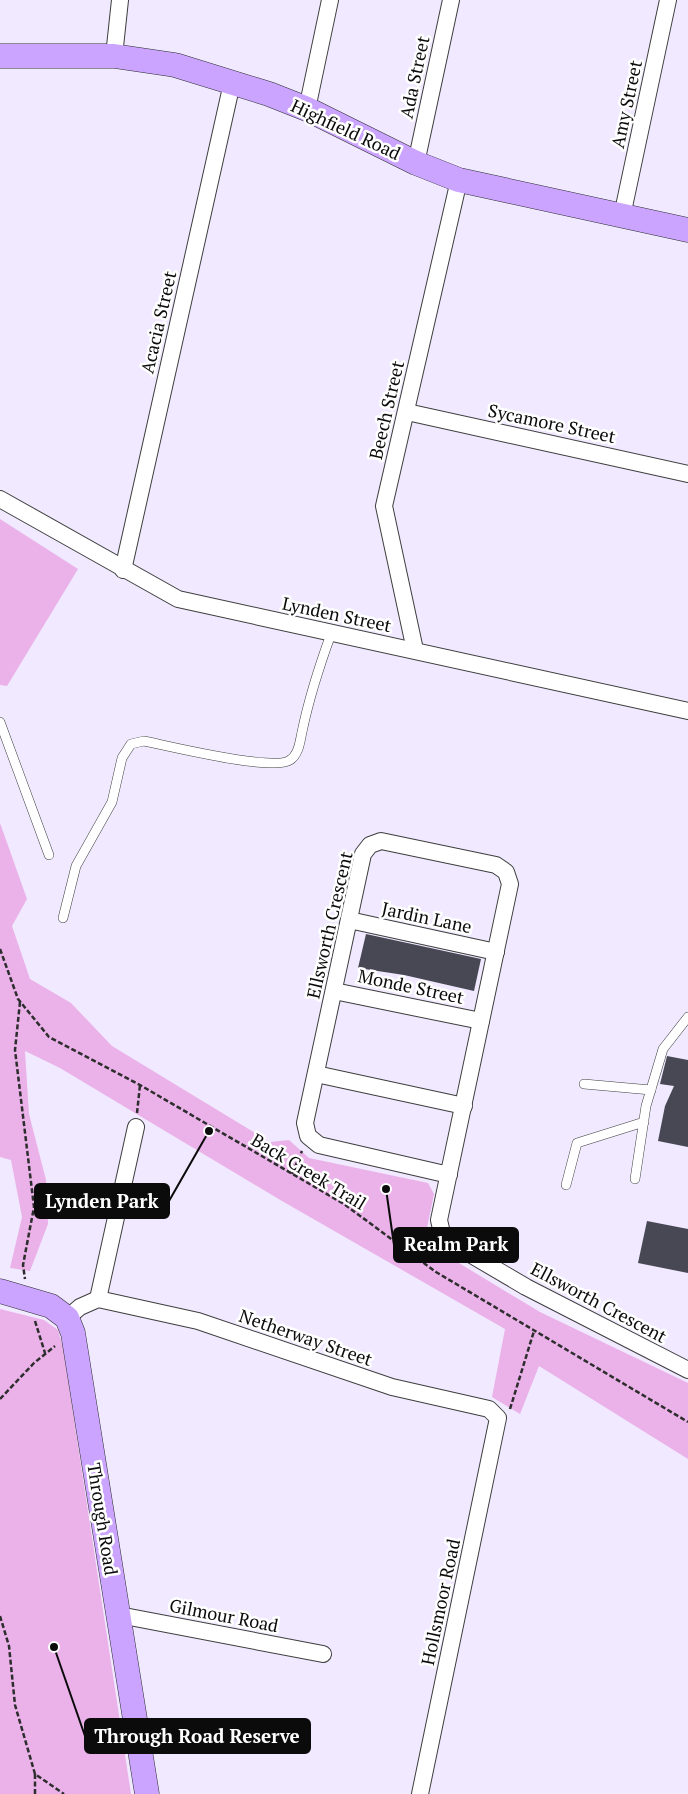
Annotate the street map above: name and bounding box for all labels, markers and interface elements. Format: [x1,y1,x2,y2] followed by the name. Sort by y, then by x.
[394,33,435,120] street label: Ada Street
[605,58,647,150] street label: Amy Street
[287,93,405,165] street label: Highfield Road
[135,268,182,376] street label: Acacia Street
[363,358,409,462] street label: Beech Street
[486,398,618,448] street label: Sycamore Street
[280,591,394,637] street label: Lynden Street
[300,849,358,1001] street label: Ellsworth Crescent
[380,896,474,938] street label: Jardin Lane
[356,963,466,1009] street label: Monde Street
[247,1127,371,1215] street label: Back Creek Trail
[35,1184,169,1218] callout: Lynden Park
[45,1188,160,1213] text: Lynden Park
[394,1228,518,1262] callout: Realm Park
[404,1231,509,1256] text: Realm Park
[527,1256,671,1348] street label: Ellsworth Crescent
[236,1303,376,1371] street label: Netherway Street
[82,1461,124,1577] street label: Through Road
[415,1537,465,1667] street label: Hollsmoor Road
[167,1593,281,1637] street label: Gilmour Road
[85,1719,310,1753] callout: Through Road Reserve
[94,1723,300,1748] text: Through Road Reserve

